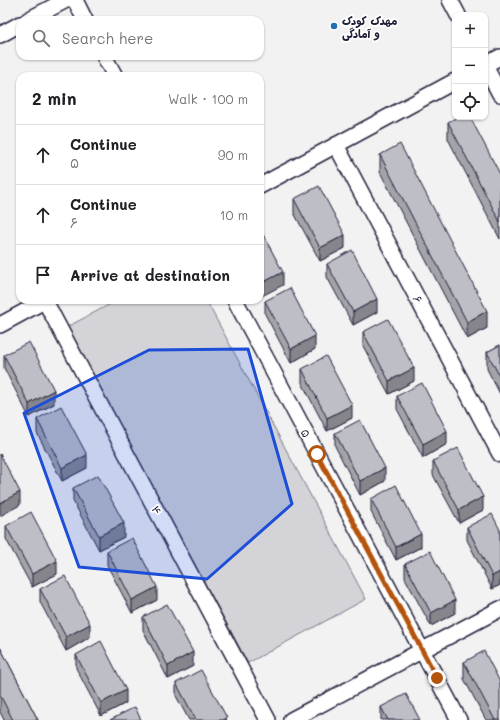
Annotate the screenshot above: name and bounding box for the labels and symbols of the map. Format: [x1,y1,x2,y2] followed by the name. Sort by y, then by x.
[342,13,397,42] place label: مهدک کودک و آمادگی
[329,21,339,31] marker: مهدک کودک و آمادگی
[410,293,426,306] street label: ۶
[298,426,314,440] street label: ۵
[308,445,326,463] route start
[148,503,166,517] street label: ۴
[428,669,446,687] route end

